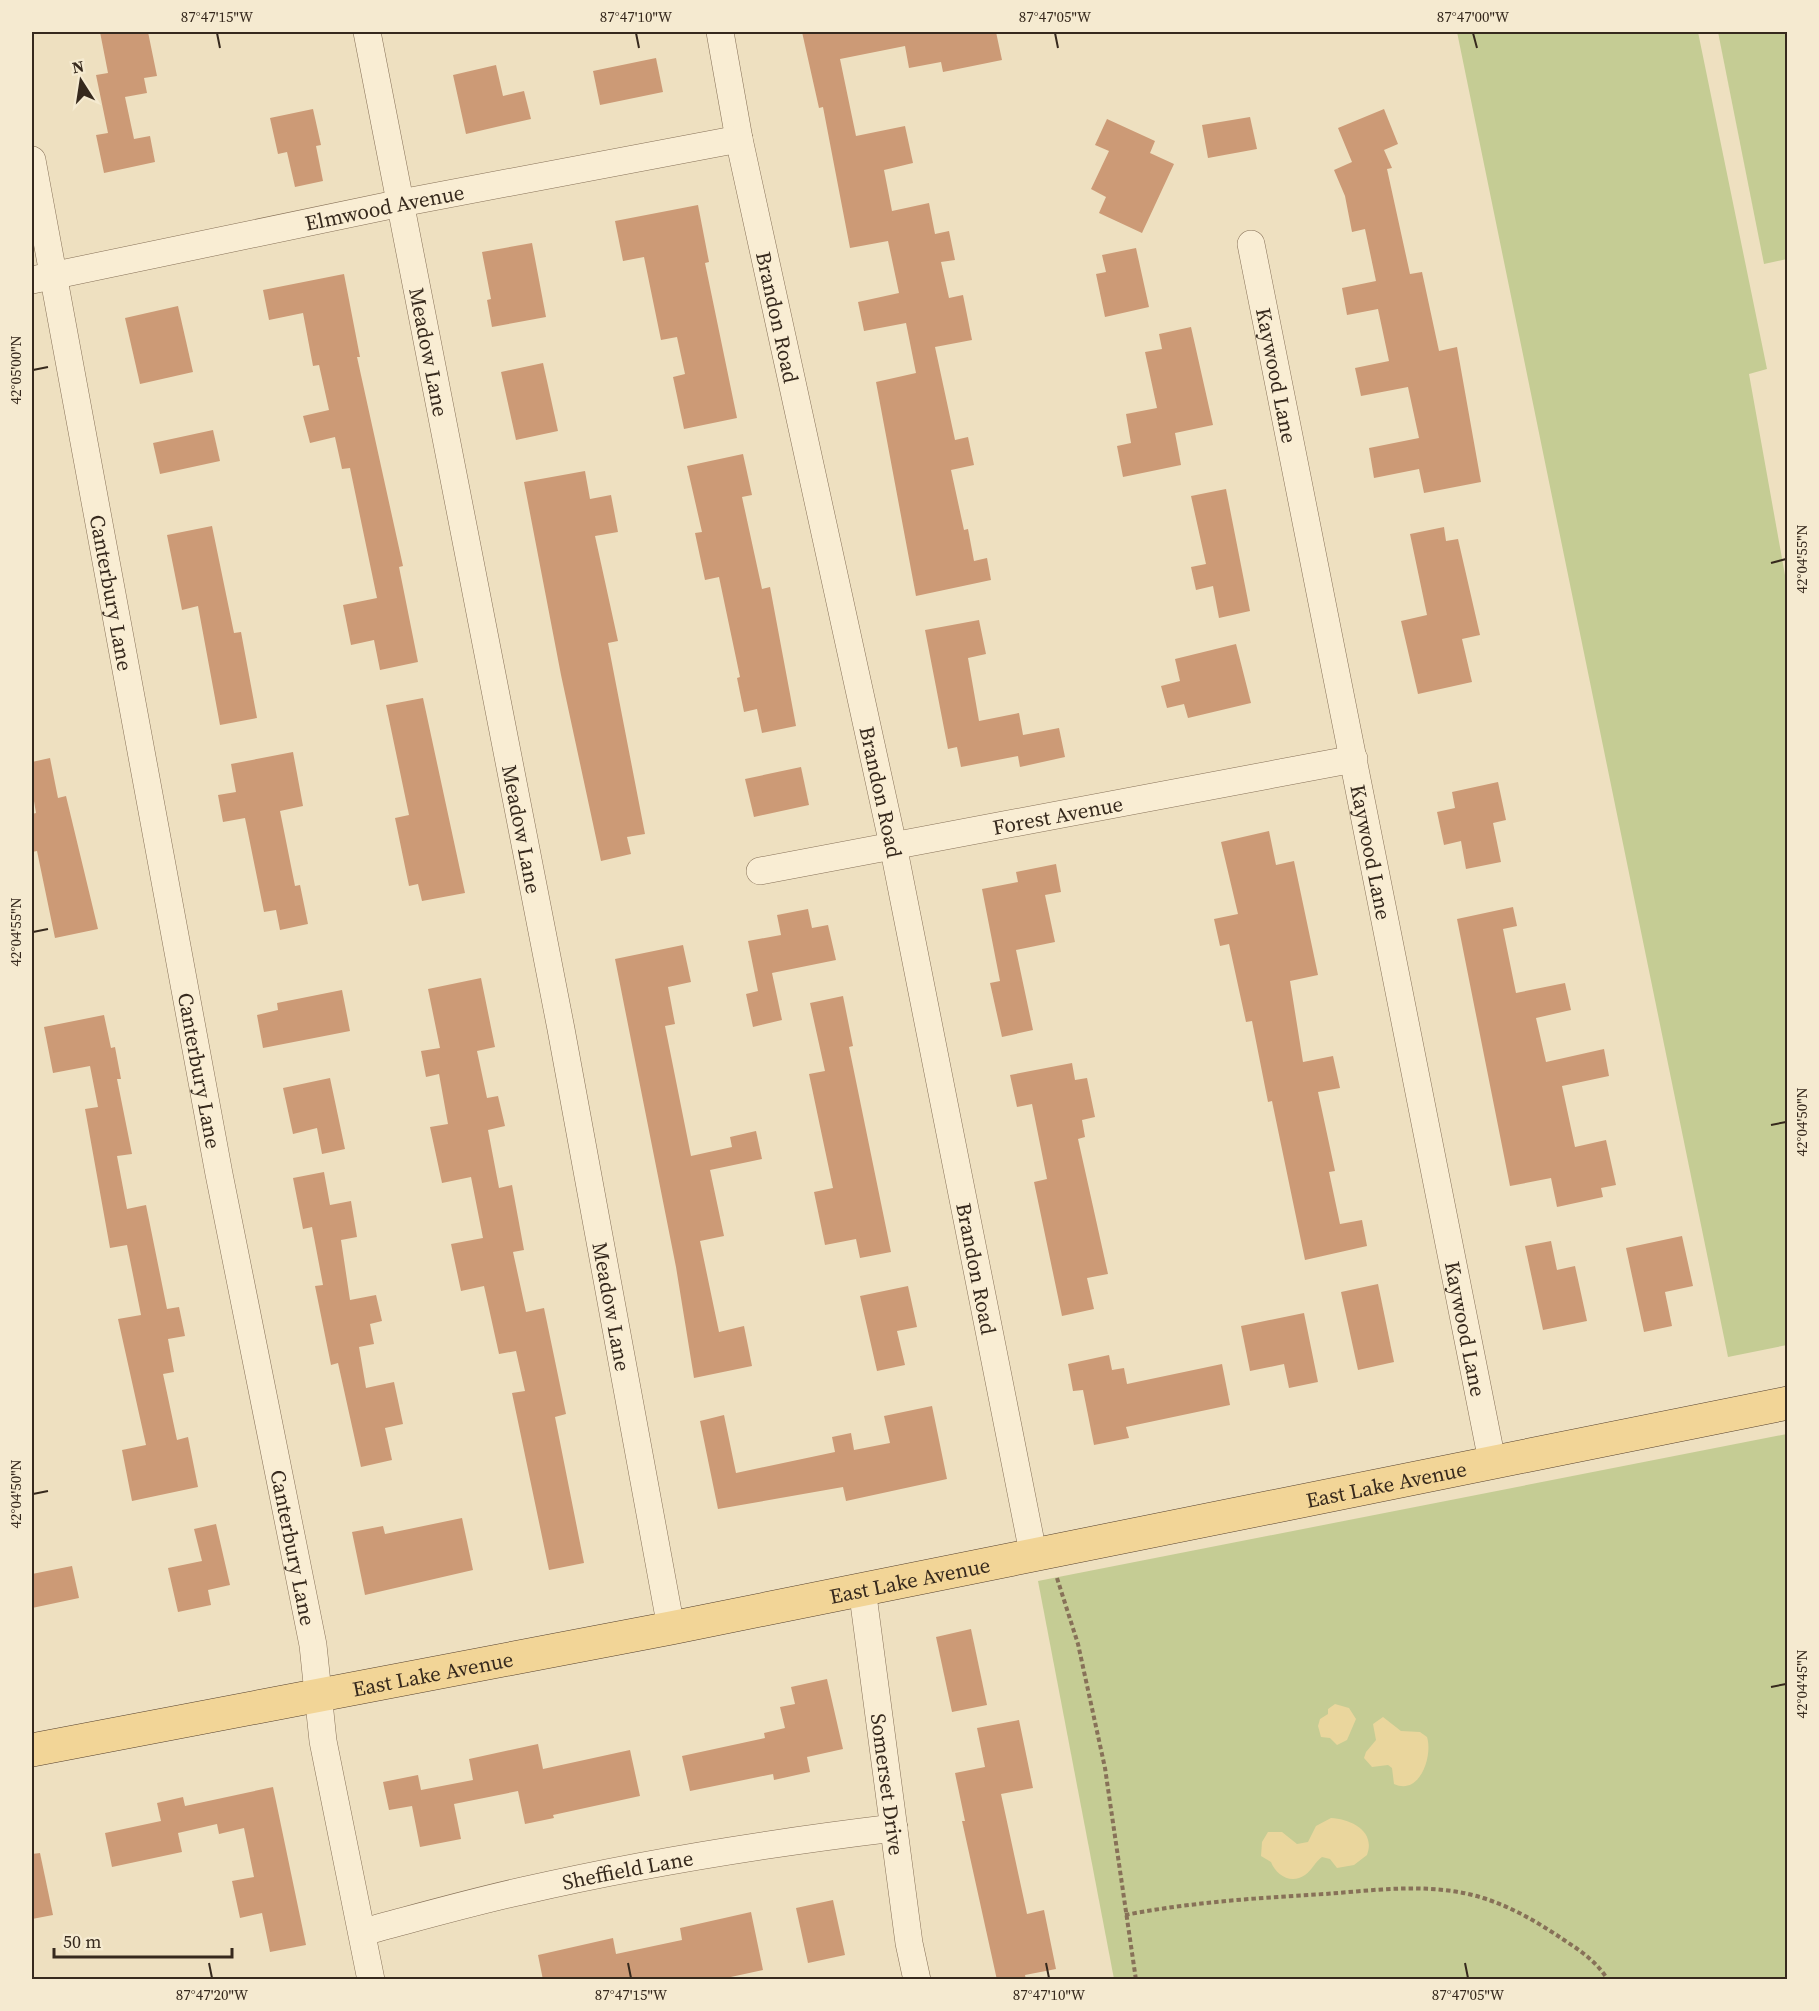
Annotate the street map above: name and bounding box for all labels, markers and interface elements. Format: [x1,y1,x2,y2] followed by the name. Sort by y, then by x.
[181,6,254,27] text: 87°47'15"W
[600,6,673,27] text: 87°47'10"W
[1019,6,1092,27] text: 87°47'05"W
[1437,6,1510,27] text: 87°47'00"W
[51,51,111,111] north arrow
[70,54,86,78] text: N
[302,177,467,237] street label: Elmwood Avenue
[749,249,806,386] street label: Brandon Road
[403,285,456,419] street label: Meadow Lane
[1249,305,1305,446] street label: Kaywood Lane
[5,335,26,405] text: 42°05'00"N
[83,512,140,673] street label: Canterbury Lane
[1791,524,1812,594] text: 42°04'55"N
[853,723,910,860] street label: Brandon Road
[495,762,549,896] street label: Meadow Lane
[1344,782,1399,922] street label: Kaywood Lane
[990,788,1125,841] street label: Forest Avenue
[5,897,26,967] text: 42°04'55"N
[171,990,229,1151] street label: Canterbury Lane
[1791,1087,1812,1157] text: 42°04'50"N
[950,1200,1004,1337] street label: Brandon Road
[586,1240,638,1374] street label: Meadow Lane
[1438,1259,1493,1399] street label: Kaywood Lane
[1303,1454,1469,1514] street label: East Lake Avenue
[5,1459,26,1529] text: 42°04'50"N
[264,1467,323,1628] street label: Canterbury Lane
[827,1550,992,1610] street label: East Lake Avenue
[350,1644,516,1703] street label: East Lake Avenue
[1791,1649,1812,1719] text: 42°04'45"N
[864,1712,912,1857] street label: Somerset Drive
[559,1843,695,1896] street label: Sheffield Lane
[54,1921,232,1959] scale bar
[63,1929,101,1954] text: 50 m
[176,1984,249,2005] text: 87°47'20"W
[595,1984,668,2005] text: 87°47'15"W
[1013,1984,1086,2005] text: 87°47'10"W
[1432,1984,1505,2005] text: 87°47'05"W

